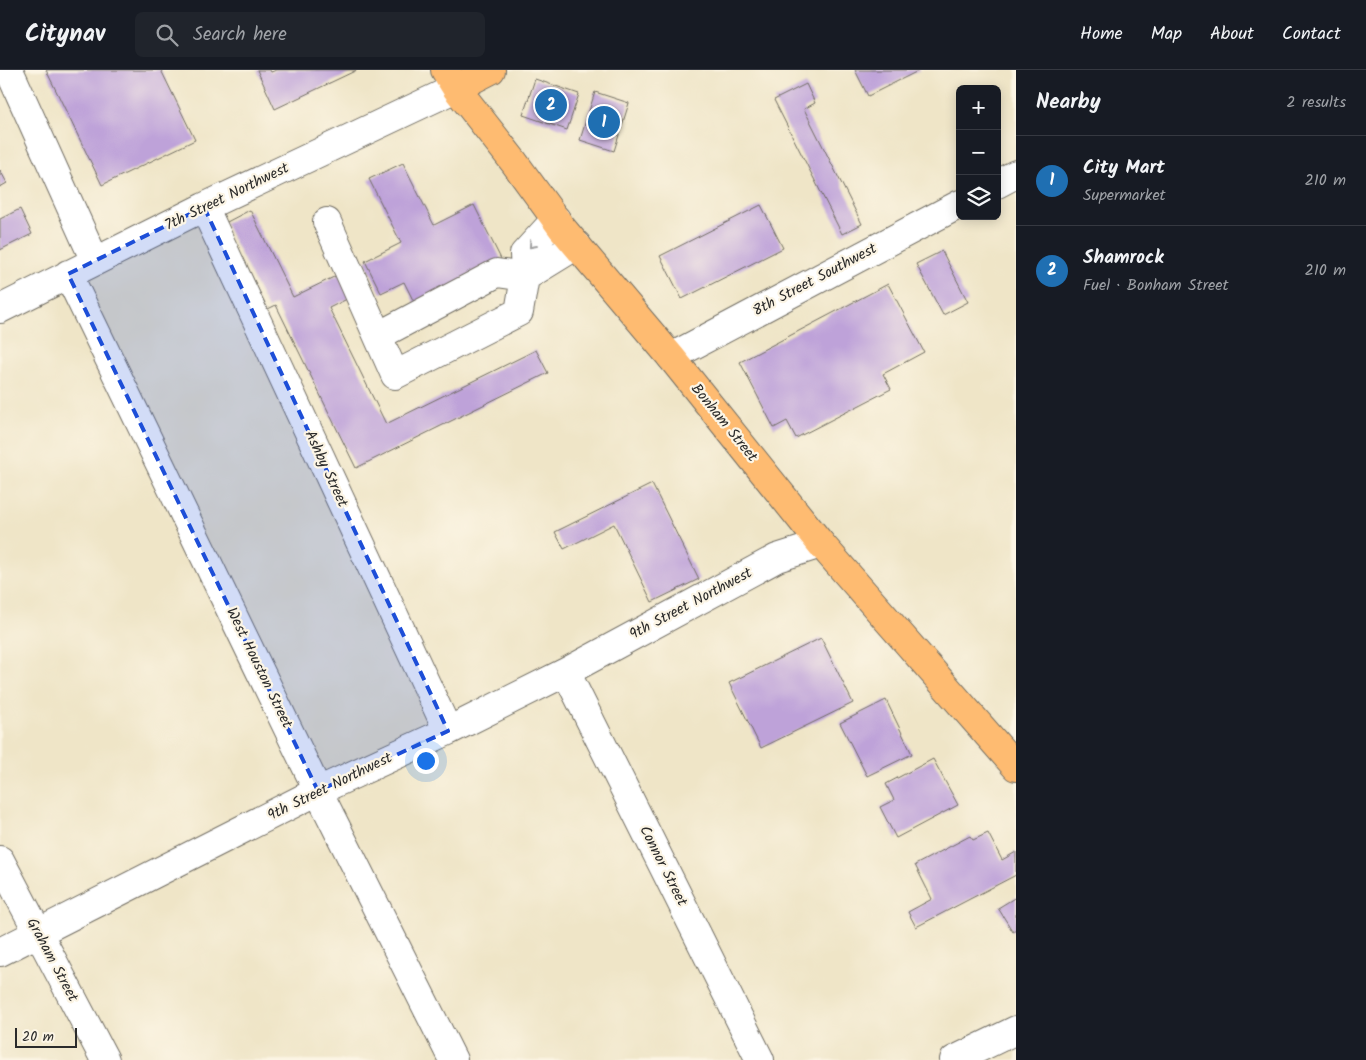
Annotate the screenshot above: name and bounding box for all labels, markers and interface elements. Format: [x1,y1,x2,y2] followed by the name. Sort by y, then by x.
[135,12,485,57] search box
[25,15,105,54] text: Citynav
[193,20,287,50] text: Search here
[1080,20,1123,49] text: Home
[1151,20,1182,49] text: Map
[1210,20,1254,49] text: About
[1282,20,1341,49] text: Contact
[153,21,181,49] icon: search
[956,85,1001,220] map controls
[956,85,1001,130] button: +
[535,86,567,124] pin: 2
[1036,86,1101,119] text: Nearby
[1286,90,1346,115] text: 2 results
[588,103,620,141] pin: 1
[956,130,1001,175] button: −
[1083,153,1165,183] text: City Mart
[161,156,293,238] street label: 7th Street Northwest
[1050,168,1054,193] text: 1
[1305,168,1346,193] text: 210 m
[956,175,1001,220] button: layers
[1083,183,1166,208] text: Supermarket
[749,237,882,323] street label: 8th Street Southwest
[529,239,538,248] one-way arrow
[1083,243,1164,273] text: Shamrock
[1047,258,1057,283] text: 2
[1305,258,1346,283] text: 210 m
[1083,273,1229,298] text: Fuel · Bonham Street
[685,378,763,468] street label: Bonham Street
[298,427,354,512] street label: Ashby Street
[625,561,757,647] street label: 9th Street Northwest
[219,604,299,733] street label: West Houston Street
[264,746,397,828] street label: 9th Street Northwest
[413,748,439,774] your location
[632,822,694,911] street label: Connor Street
[20,914,84,1007] street label: Graham Street
[15,1025,78,1048] scale bar
[22,1026,54,1048] text: 20 m

